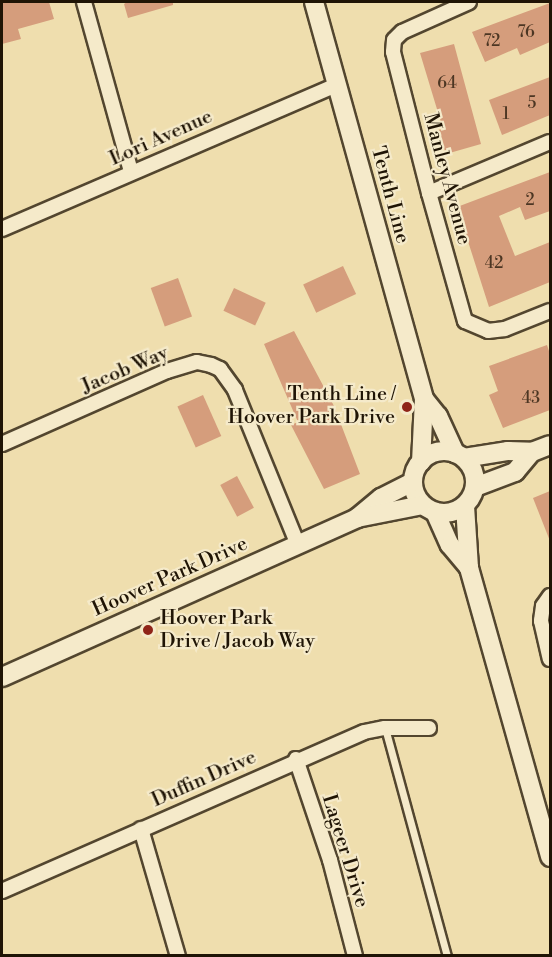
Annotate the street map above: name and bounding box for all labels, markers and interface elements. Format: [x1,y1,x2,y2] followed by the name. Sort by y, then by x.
[517,22,535,42] house number: 76
[484,31,500,51] house number: 72
[437,73,457,93] house number: 64
[528,93,536,113] house number: 5
[503,104,509,124] house number: 1
[106,105,216,171] street label: Lori Avenue
[418,110,476,248] street label: Manley Avenue
[366,144,414,246] street label: Tenth Line
[525,190,535,210] house number: 2
[485,253,503,273] house number: 42
[78,341,172,399] street label: Jacob Way
[228,383,395,430] place label: Tenth Line / Hoover Park Drive
[522,388,540,408] house number: 43
[400,400,414,414] marker: Tenth Line / Hoover Park Drive
[89,532,251,622] street label: Hoover Park Drive
[160,606,315,653] place label: Hoover Park Drive / Jacob Way
[141,623,155,637] marker: Hoover Park Drive / Jacob Way
[148,745,260,813] street label: Duffin Drive
[316,791,374,911] street label: Lageer Drive

